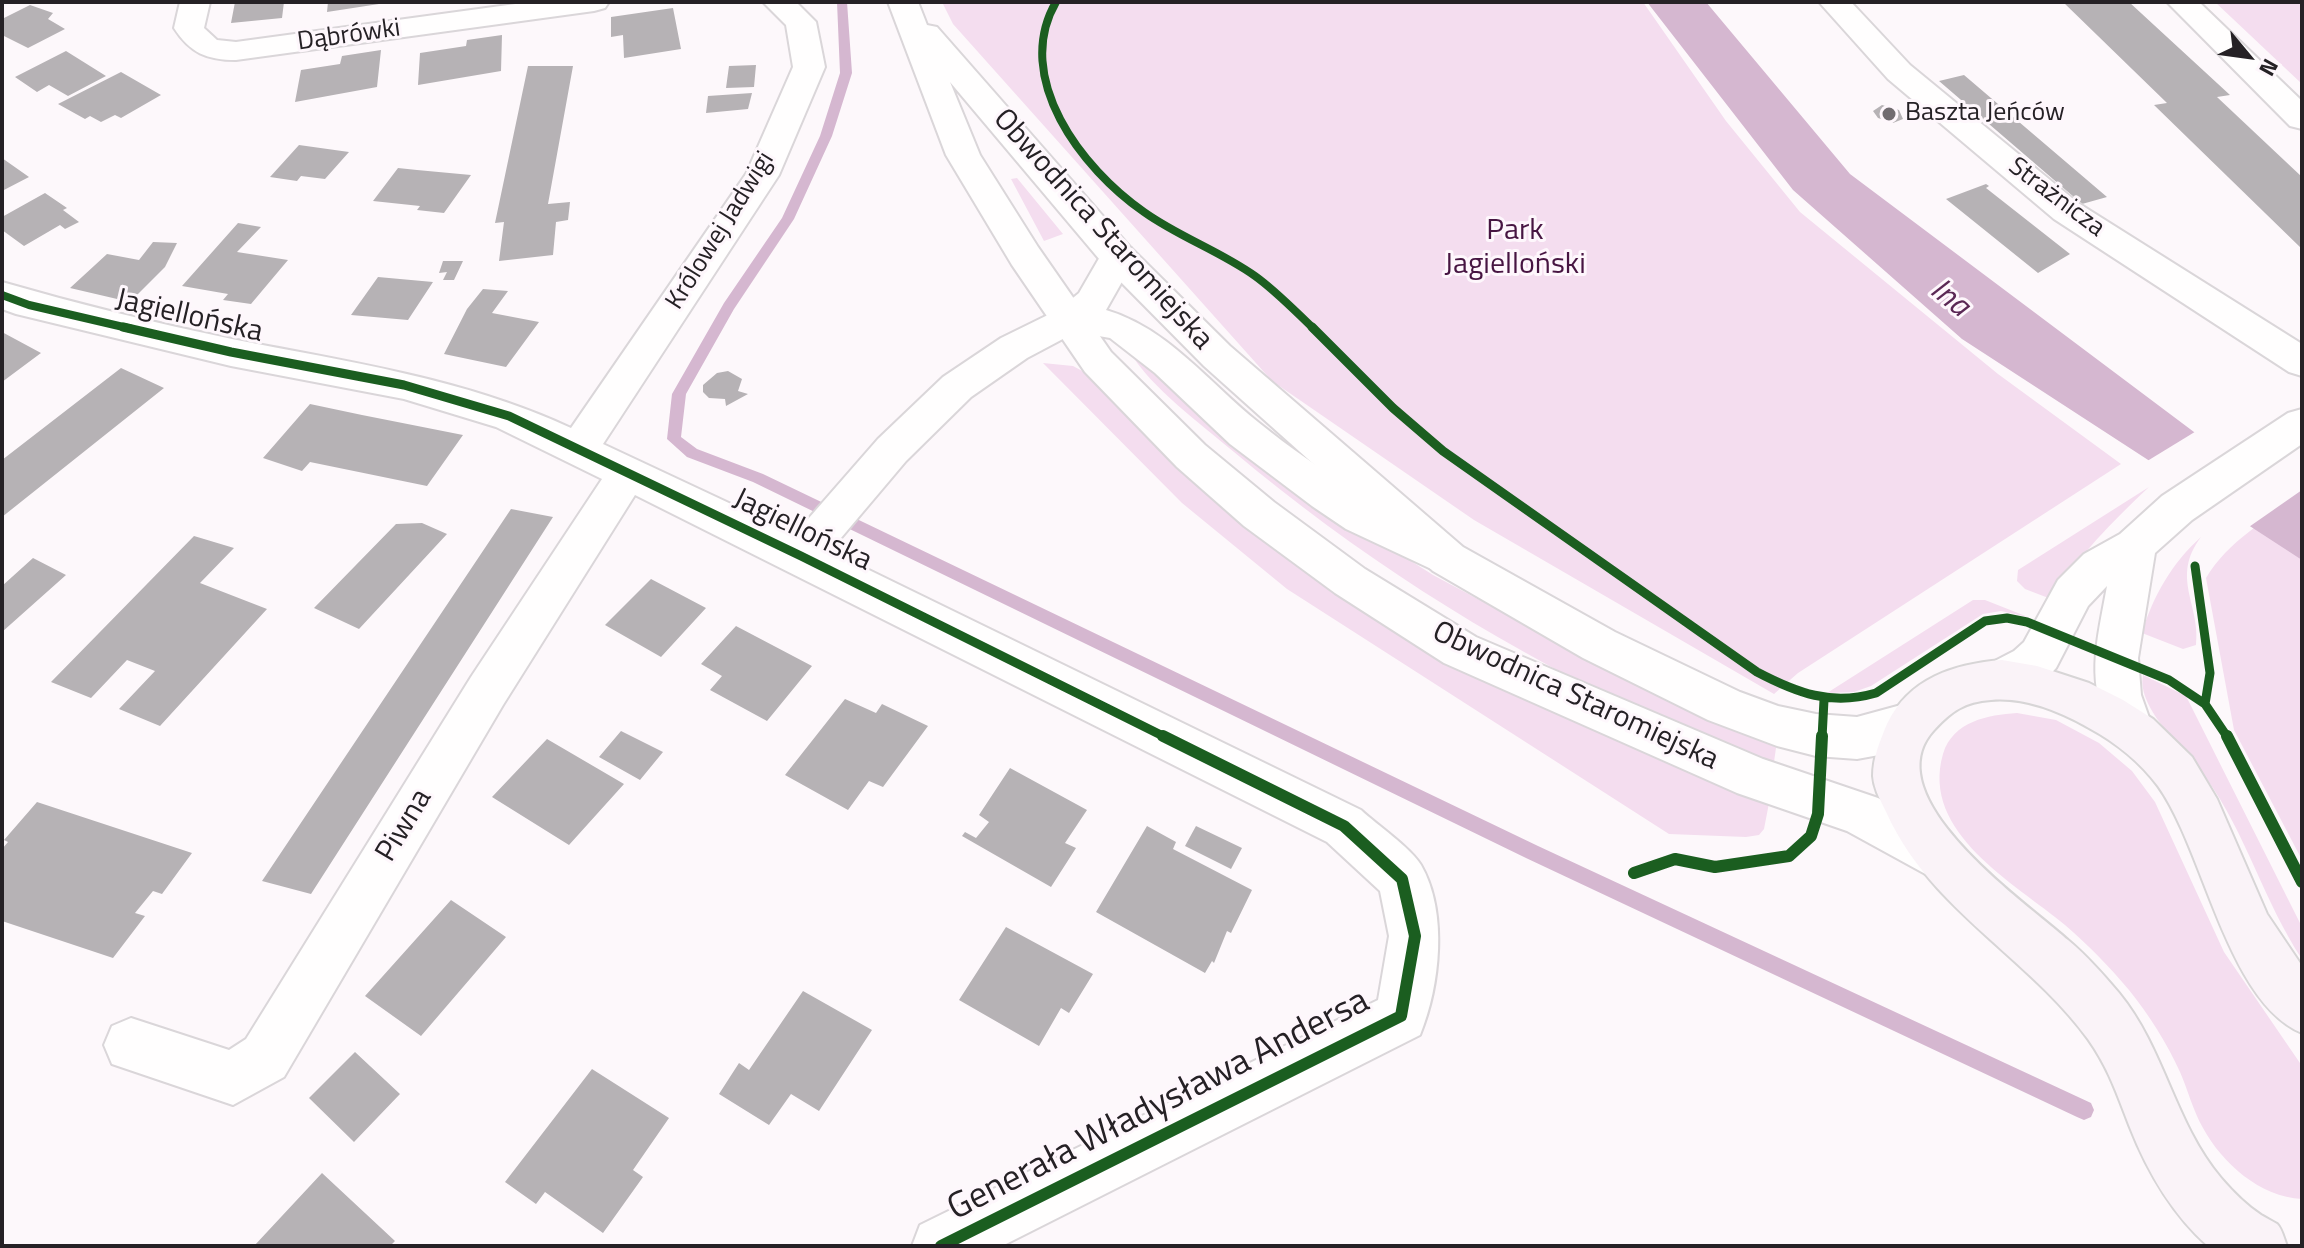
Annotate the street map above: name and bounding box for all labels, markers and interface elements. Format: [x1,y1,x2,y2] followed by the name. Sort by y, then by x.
[295,13,403,59] street label: Dąbrówki
[2208,16,2288,96] north arrow
[2250,53,2288,83] text: N
[1905,98,2065,130] place label: Baszta Jeńców
[984,102,1220,358] street label: Obwodnica Staromiejska
[1880,105,1898,123] marker: Baszta Jeńców
[660,146,782,316] street label: Królowej Jadwigi
[2002,152,2110,244] street label: Strażnicza
[1444,214,1586,284] park label: Park Jagielloński
[1922,272,1976,326] water label: Ina
[112,283,266,351] street label: Jagiellońska
[727,482,877,580] street label: Jagiellońska
[1426,615,1724,779] street label: Obwodnica Staromiejska
[369,783,441,869] street label: Piwna
[941,981,1377,1231] street label: Generała Władysława Andersa

